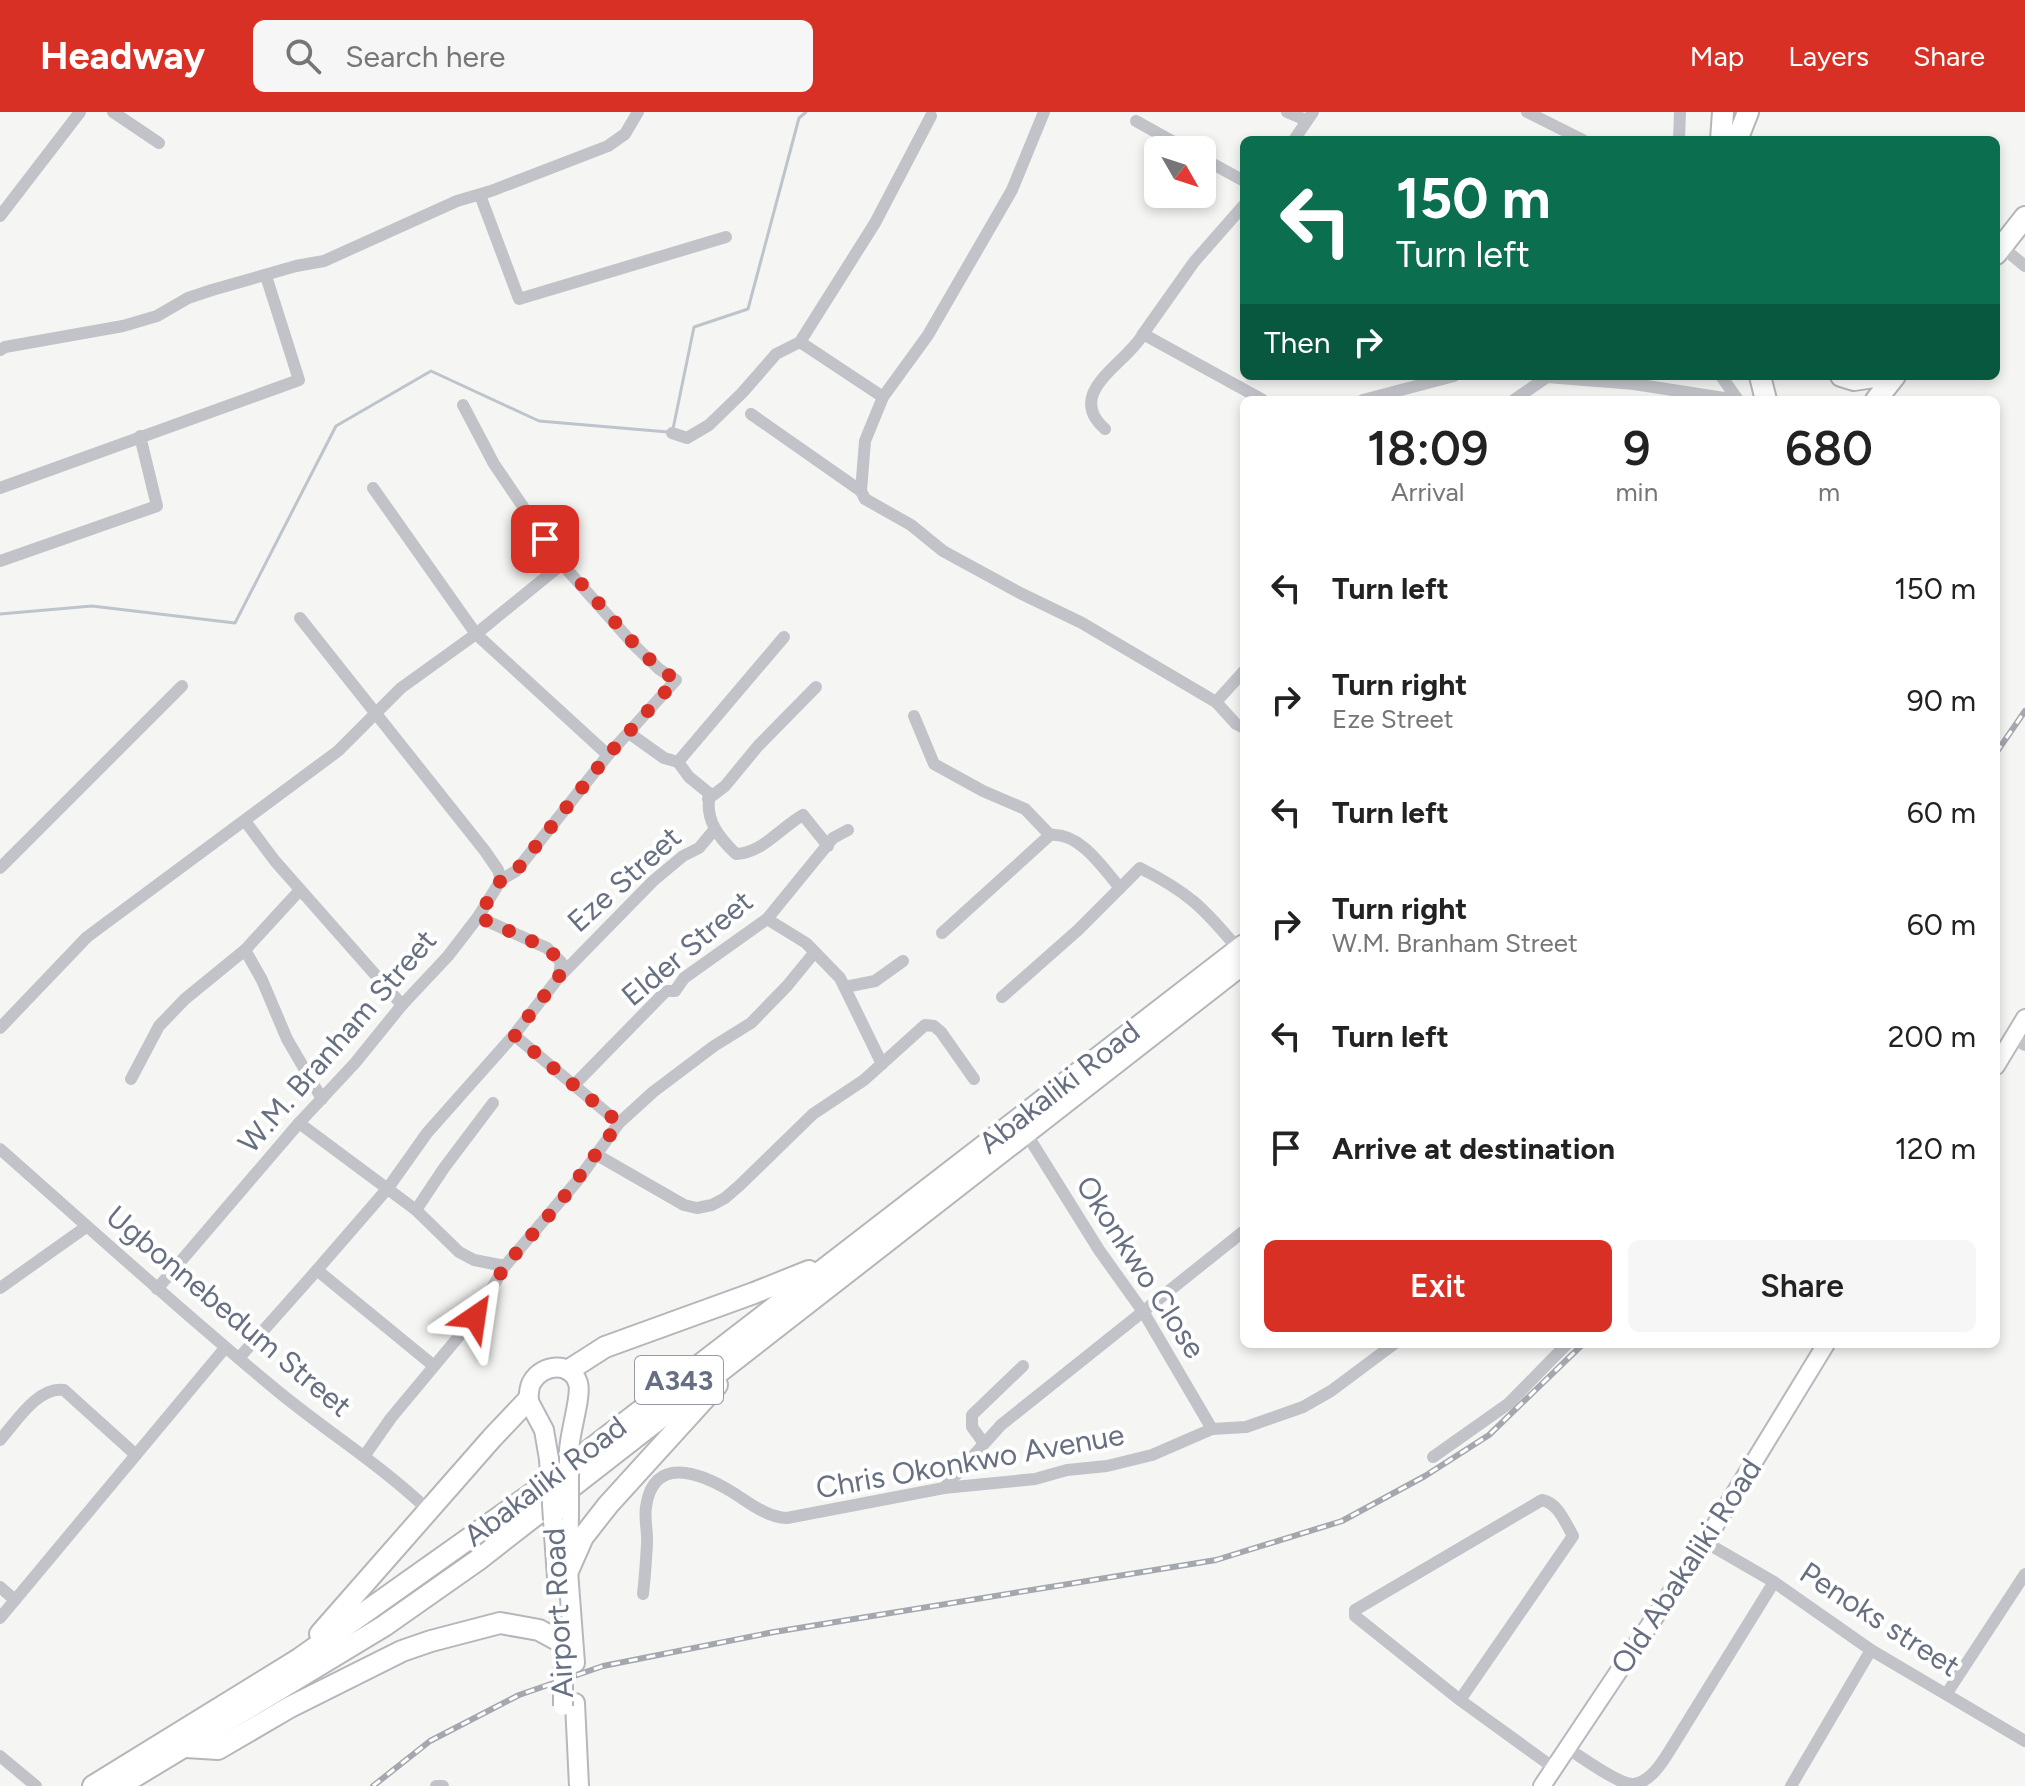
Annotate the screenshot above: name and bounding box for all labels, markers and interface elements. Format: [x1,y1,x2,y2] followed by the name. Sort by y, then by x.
[253,20,813,92] search box
[40,33,205,79] text: Headway
[281,34,325,78] icon: search
[345,38,505,75] text: Search here
[1690,39,1744,73] text: Map
[1788,39,1869,73] text: Layers
[1913,39,1985,73] text: Share
[1144,136,1216,208] north arrow
[1144,136,1216,208] map controls
[1396,165,1551,232] text: 150 m
[1264,168,1368,272] icon: left
[1396,233,1530,276] text: Turn left
[1346,320,1390,364] icon: right
[1264,324,1330,361] text: Then
[1367,419,1489,477] text: 18:09
[1623,419,1651,477] text: 9
[1785,419,1873,477] text: 680
[1391,476,1464,508] text: Arrival
[1615,476,1658,508] text: min
[1818,476,1840,508] text: m
[511,505,579,573] pin
[523,517,567,561] icon: arrive
[1264,566,1308,610] icon: left
[1332,570,1449,607] text: Turn left
[1894,570,1976,607] text: 150 m
[1332,666,1467,703] text: Turn right
[1264,678,1308,722] icon: right
[1907,682,1976,719] text: 90 m
[1332,703,1454,735] text: Eze Street
[1264,790,1308,834] icon: left
[1332,794,1449,831] text: Turn left
[1907,794,1976,831] text: 60 m
[559,818,689,940] street label: Eze Street
[614,882,760,1014] street label: Elder Street
[1332,890,1467,927] text: Turn right
[1264,902,1308,946] icon: right
[1907,906,1976,943] text: 60 m
[230,922,444,1160] street label: W.M. Branham Street
[1332,927,1578,959] text: W.M. Branham Street
[971,1013,1147,1161] street label: Abakaliki Road
[1264,1014,1308,1058] icon: left
[1332,1018,1449,1055] text: Turn left
[1888,1018,1976,1055] text: 200 m
[1264,1126,1308,1170] icon: arrive
[1332,1130,1615,1167] text: Arrive at destination
[1895,1130,1976,1167] text: 120 m
[1068,1169,1214,1365] street label: Okonkwo Close
[99,1198,359,1424] street label: Ugbonnebedum Street
[1264,1240,1612,1332] button: Exit
[1628,1240,1976,1332] button: Share
[433,1275,517,1359] position arrow
[635,1356,723,1404] road number: A343
[456,1408,634,1554] street label: Abakaliki Road
[813,1416,1127,1506] street label: Chris Okonkwo Avenue
[1603,1451,1769,1681] street label: Old Abakaliki Road
[535,1527,581,1699] street label: Airport Road
[1793,1554,1967,1684] street label: Penoks street

